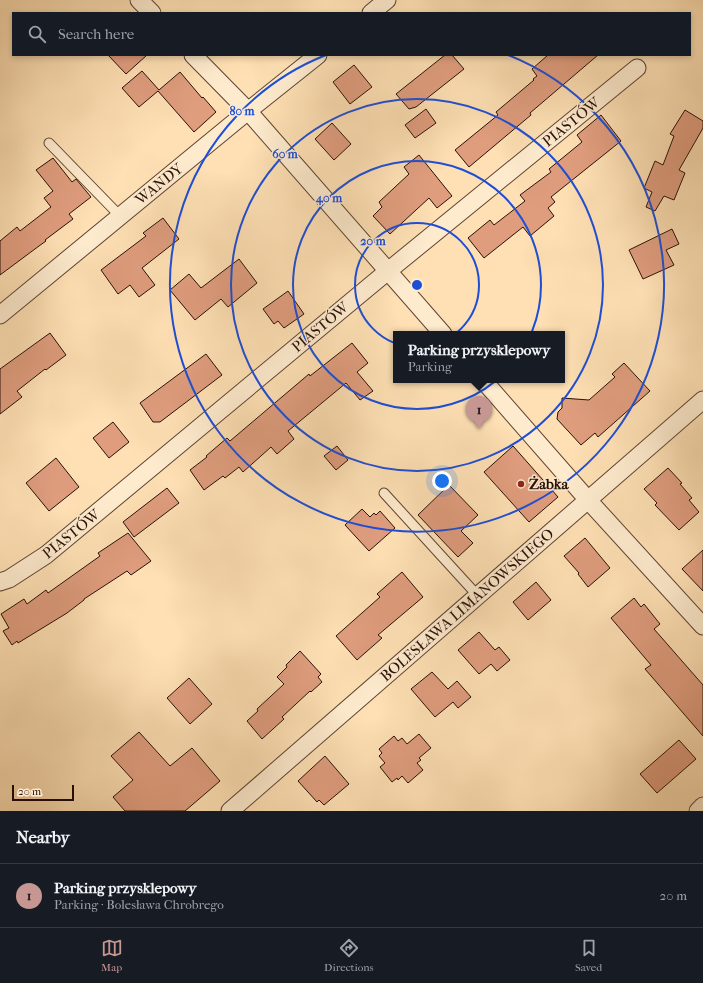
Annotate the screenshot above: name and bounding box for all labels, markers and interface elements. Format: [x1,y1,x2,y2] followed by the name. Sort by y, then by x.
[12,12,691,56] search box
[26,23,48,45] icon: search
[58,25,134,43] text: Search here
[539,93,604,151] street label: PIASTÓW
[229,104,256,118] text: 80 m
[272,147,299,161] text: 60 m
[131,159,187,209] street label: WANDY
[315,191,343,206] text: 40 m
[360,234,387,248] text: 20 m
[410,278,424,292] centre of rings
[288,297,353,356] street label: PIASTÓW
[393,331,565,383] popup
[408,341,550,359] text: Parking przysklepowy
[408,359,452,374] text: Parking
[466,396,492,429] pin: 1
[432,471,452,491] your location
[529,475,570,493] place label: Żabka
[516,479,526,489] marker: Żabka
[39,505,104,563] street label: PIASTÓW
[377,525,558,685] street label: BOLESŁAWA LIMANOWSKIEGO
[12,783,74,802] scale bar
[18,785,41,798] text: 20 m
[16,827,70,847] text: Nearby
[54,879,197,897] text: Parking przysklepowy
[27,888,31,903] text: 1
[660,888,687,903] text: 20 m
[54,897,224,912] text: Parking · Bolesława Chrobrego
[101,937,123,974] tab: Map
[324,937,374,974] tab: Directions
[575,937,602,974] tab: Saved

